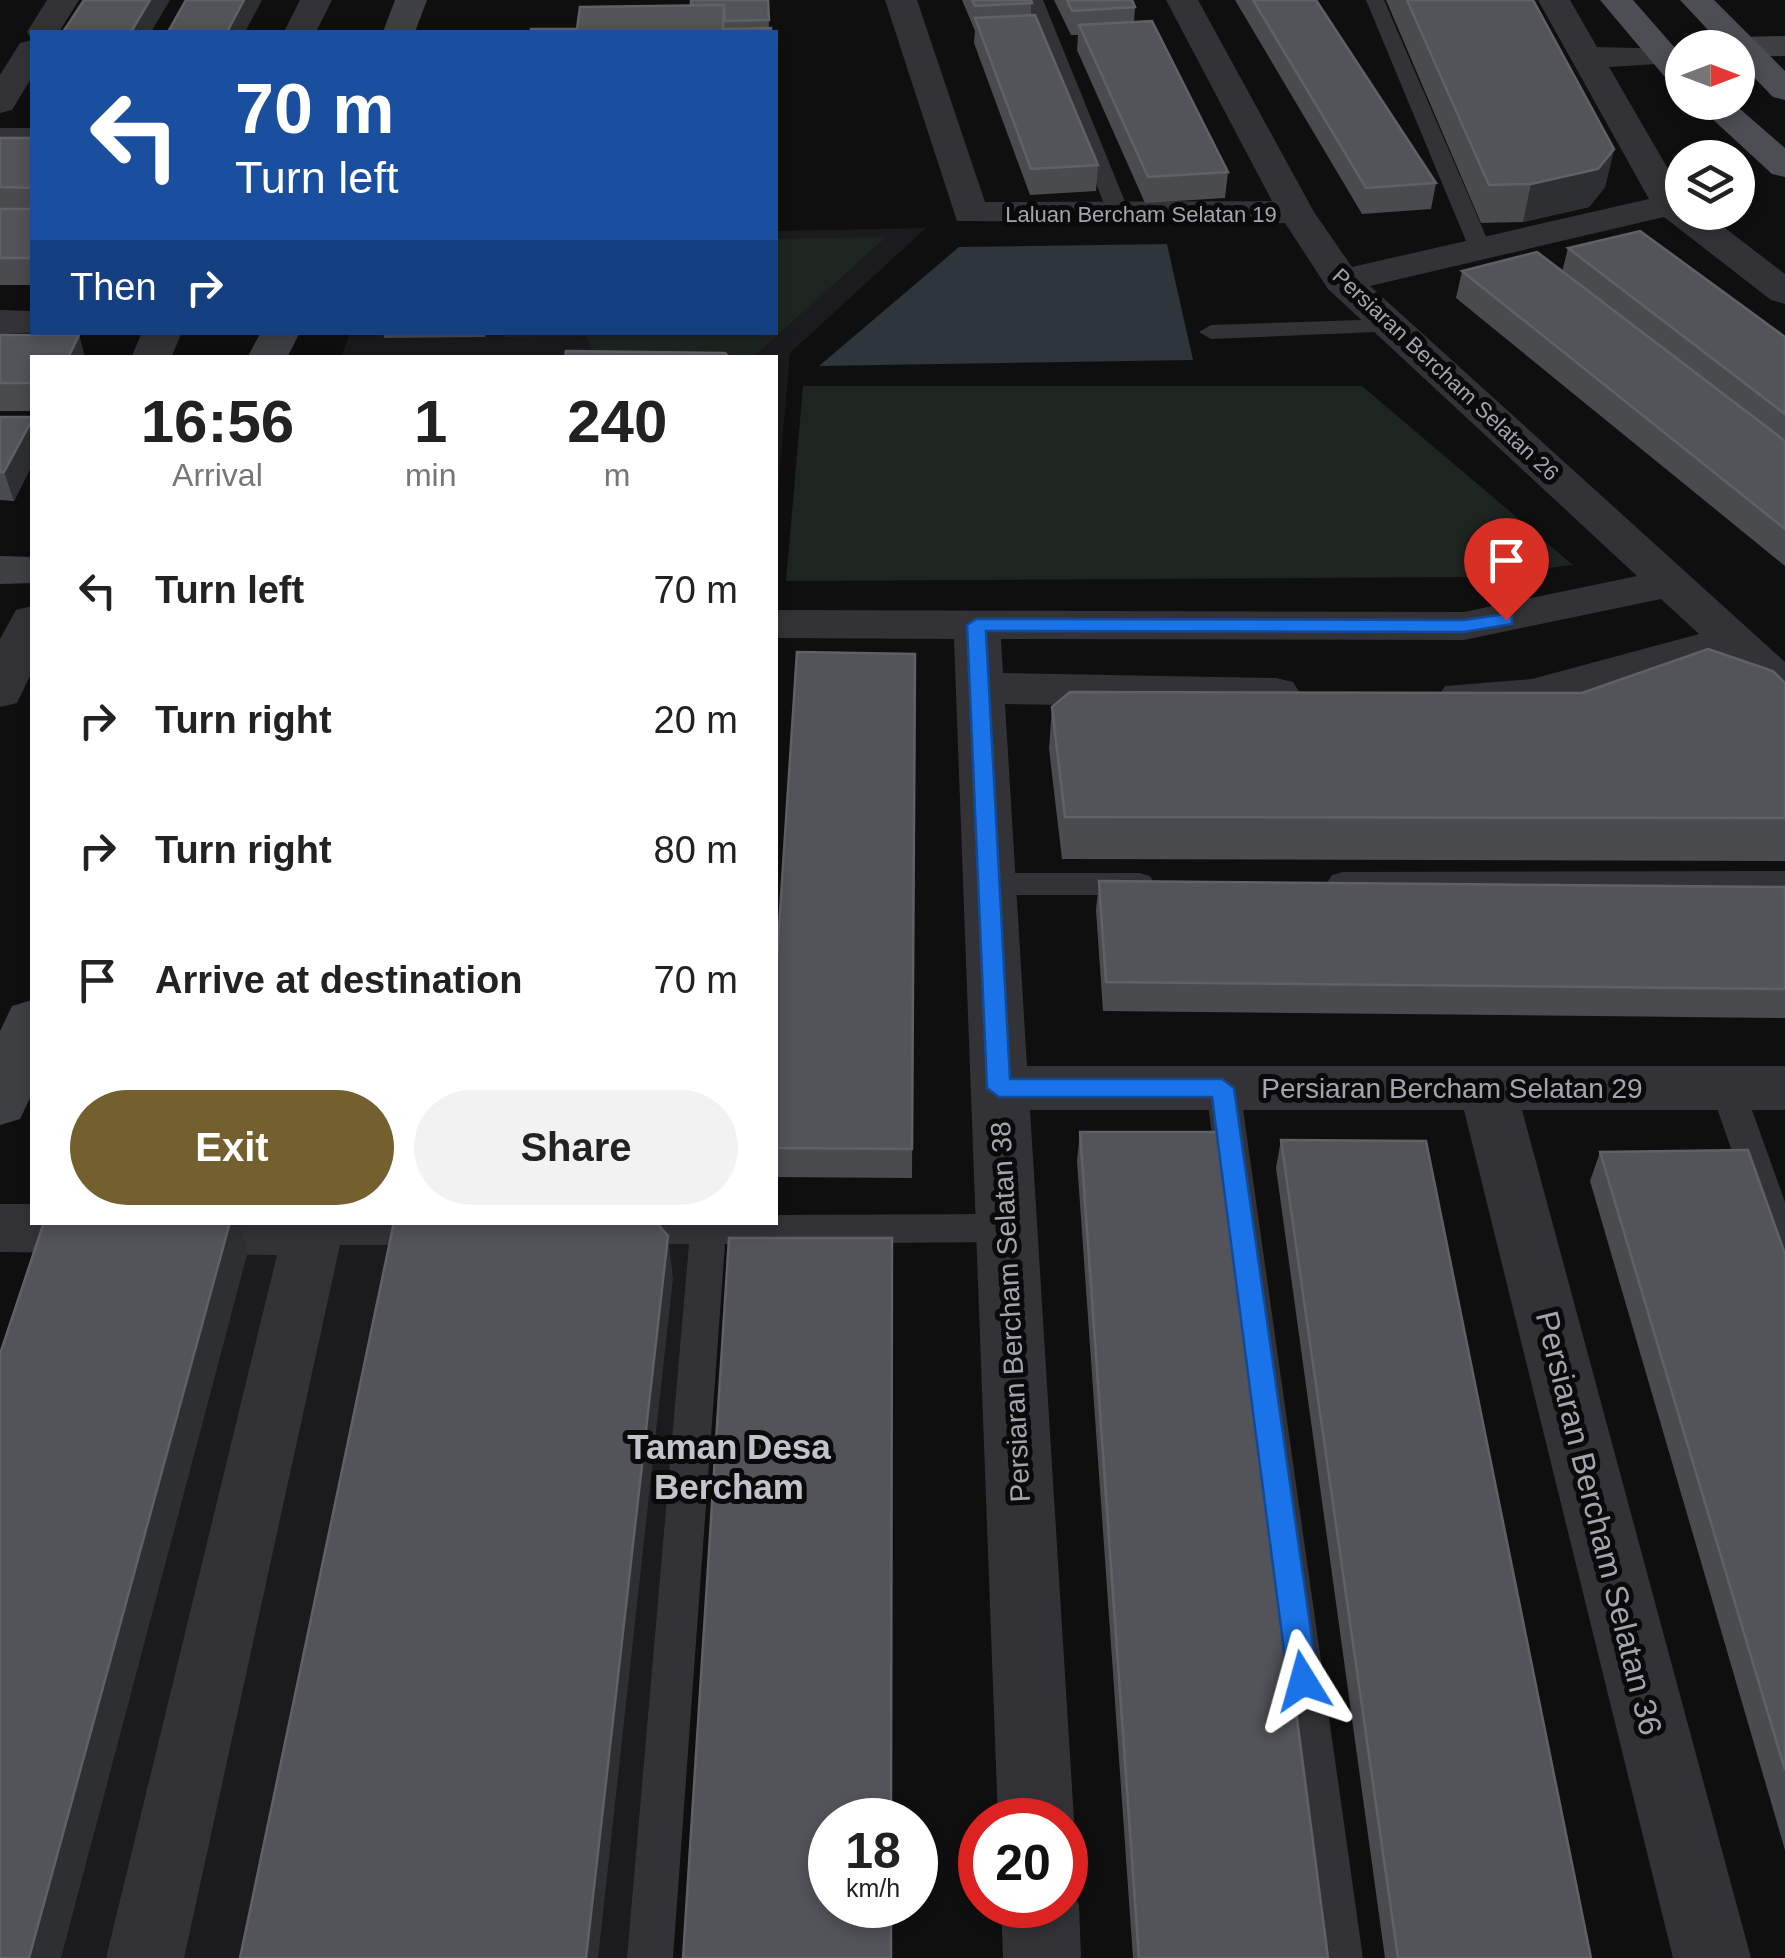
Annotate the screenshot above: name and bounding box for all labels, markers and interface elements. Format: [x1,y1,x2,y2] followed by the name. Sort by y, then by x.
[1665,30,1755,120] north arrow
[1665,30,1755,230] map controls
[70,70,200,200] icon: left
[235,70,395,148] text: 70 m
[1665,140,1755,230] button: layers
[235,152,398,203] text: Turn left
[1005,202,1277,227] street label: Laluan Bercham Selatan 19
[177,260,232,315] icon: right
[1328,263,1564,486] street label: Persiaran Bercham Selatan 26
[70,266,157,308] text: Then
[141,388,294,455] text: 16:56
[414,388,447,455] text: 1
[567,388,667,455] text: 240
[172,457,263,493] text: Arrival
[405,457,456,493] text: min
[604,457,631,493] text: m
[1464,518,1549,621] pin
[1479,533,1534,588] icon: arrive
[70,563,125,618] icon: left
[155,569,304,611] text: Turn left
[654,569,738,611] text: 70 m
[70,693,125,748] icon: right
[155,699,332,741] text: Turn right
[654,699,738,741] text: 20 m
[70,823,125,878] icon: right
[155,829,332,871] text: Turn right
[654,829,738,871] text: 80 m
[70,953,125,1008] icon: arrive
[155,959,522,1001] text: Arrive at destination
[654,959,738,1001] text: 70 m
[1261,1073,1643,1104] street label: Persiaran Bercham Selatan 29
[70,1090,394,1205] button: Exit
[414,1090,738,1205] button: Share
[985,1121,1036,1503] street label: Persiaran Bercham Selatan 38
[1529,1307,1669,1739] street label: Persiaran Bercham Selatan 36
[627,1427,831,1506] district label: Taman Desa Bercham
[1251,1629,1355,1733] position arrow
[958,1798,1088,1928] speed limit sign: 20
[845,1823,901,1879] text: 18
[846,1874,900,1902] text: km/h

